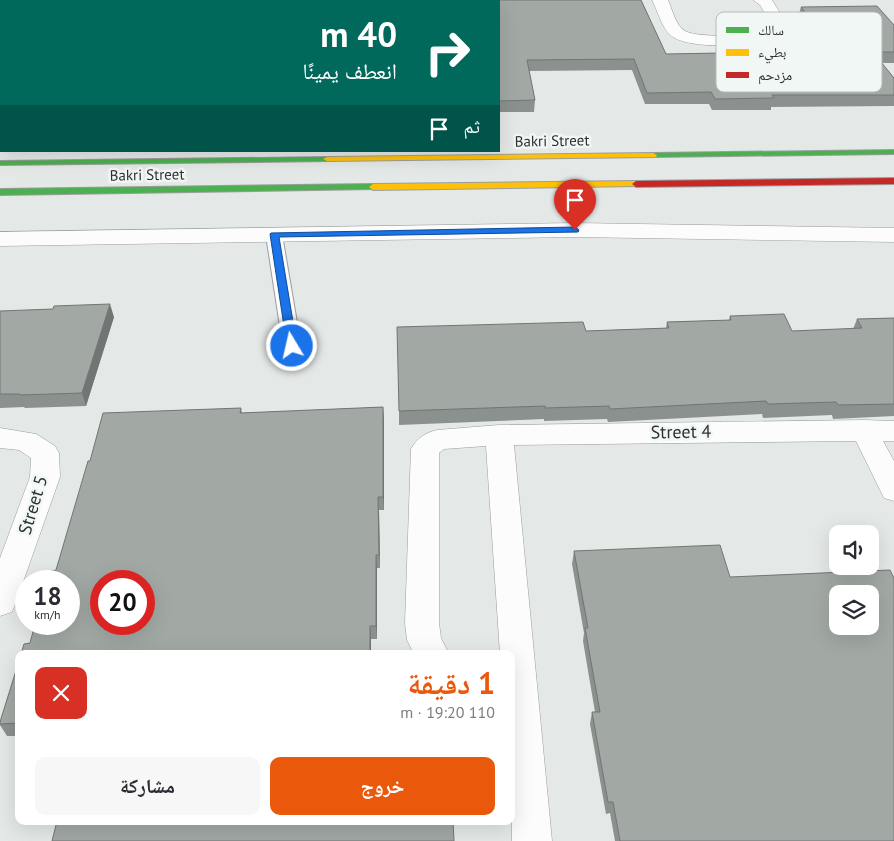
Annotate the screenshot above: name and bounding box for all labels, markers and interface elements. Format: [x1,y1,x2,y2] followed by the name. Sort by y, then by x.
[320,11,397,57] text: 40 m
[716,12,882,92] legend
[415,20,480,85] icon: right
[758,21,784,39] text: سالك
[758,43,787,64] text: بطيء
[302,57,397,85] text: انعطف يمينًا
[758,66,792,85] text: مزدحم
[463,114,480,138] text: ثم
[425,115,453,143] icon: arrive
[514,130,590,151] street label: Bakri Street
[109,164,185,185] street label: Bakri Street
[554,179,596,230] pin
[561,186,589,214] icon: arrive
[265,319,317,371] position arrow
[650,419,712,444] street label: Street 4
[13,473,52,537] street label: Street 5
[829,525,879,635] map controls
[829,525,879,575] button: sound
[90,570,155,635] speed limit sign: 20
[33,580,62,612] text: 18
[829,585,879,635] button: layers
[34,607,61,622] text: km/h
[407,663,495,702] text: 1 دقيقة
[35,667,87,719] button: close
[400,702,495,722] text: 110 m · 19:20
[35,757,260,815] button: مشاركة
[270,757,495,815] button: خروج

